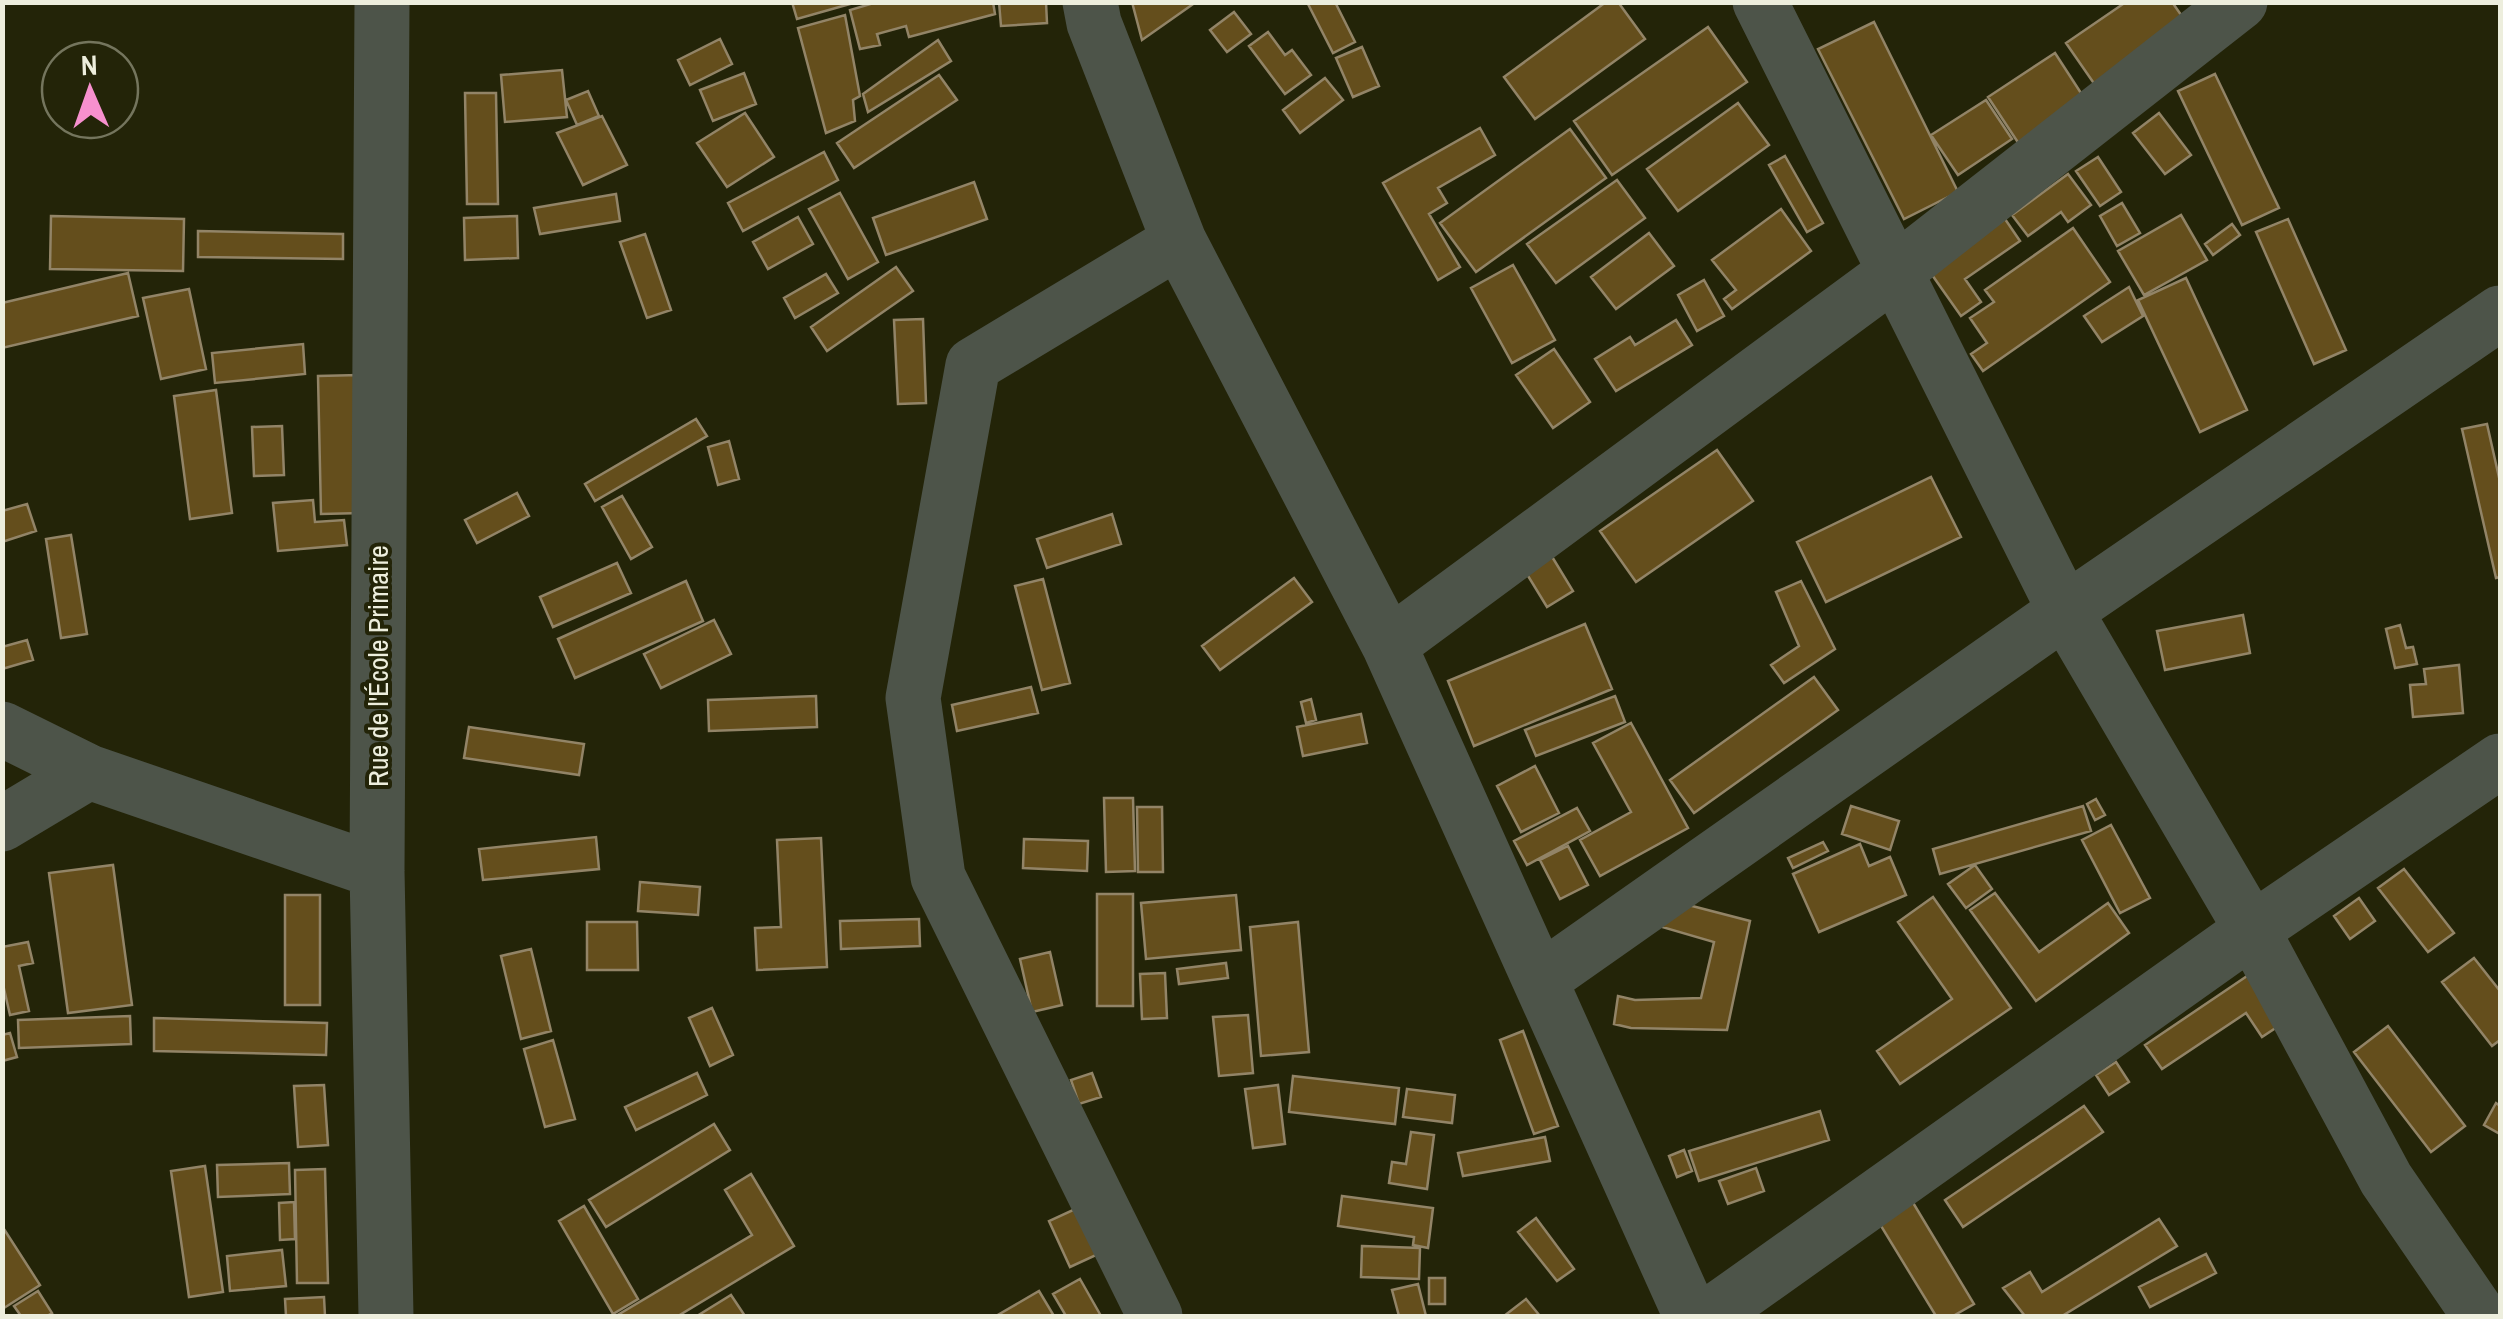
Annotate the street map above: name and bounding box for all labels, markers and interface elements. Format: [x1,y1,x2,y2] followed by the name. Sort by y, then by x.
[40,40,140,140] north arrow
[80,46,98,84] text: N
[359,545,397,787] street label: Rue de l'École Primaire

